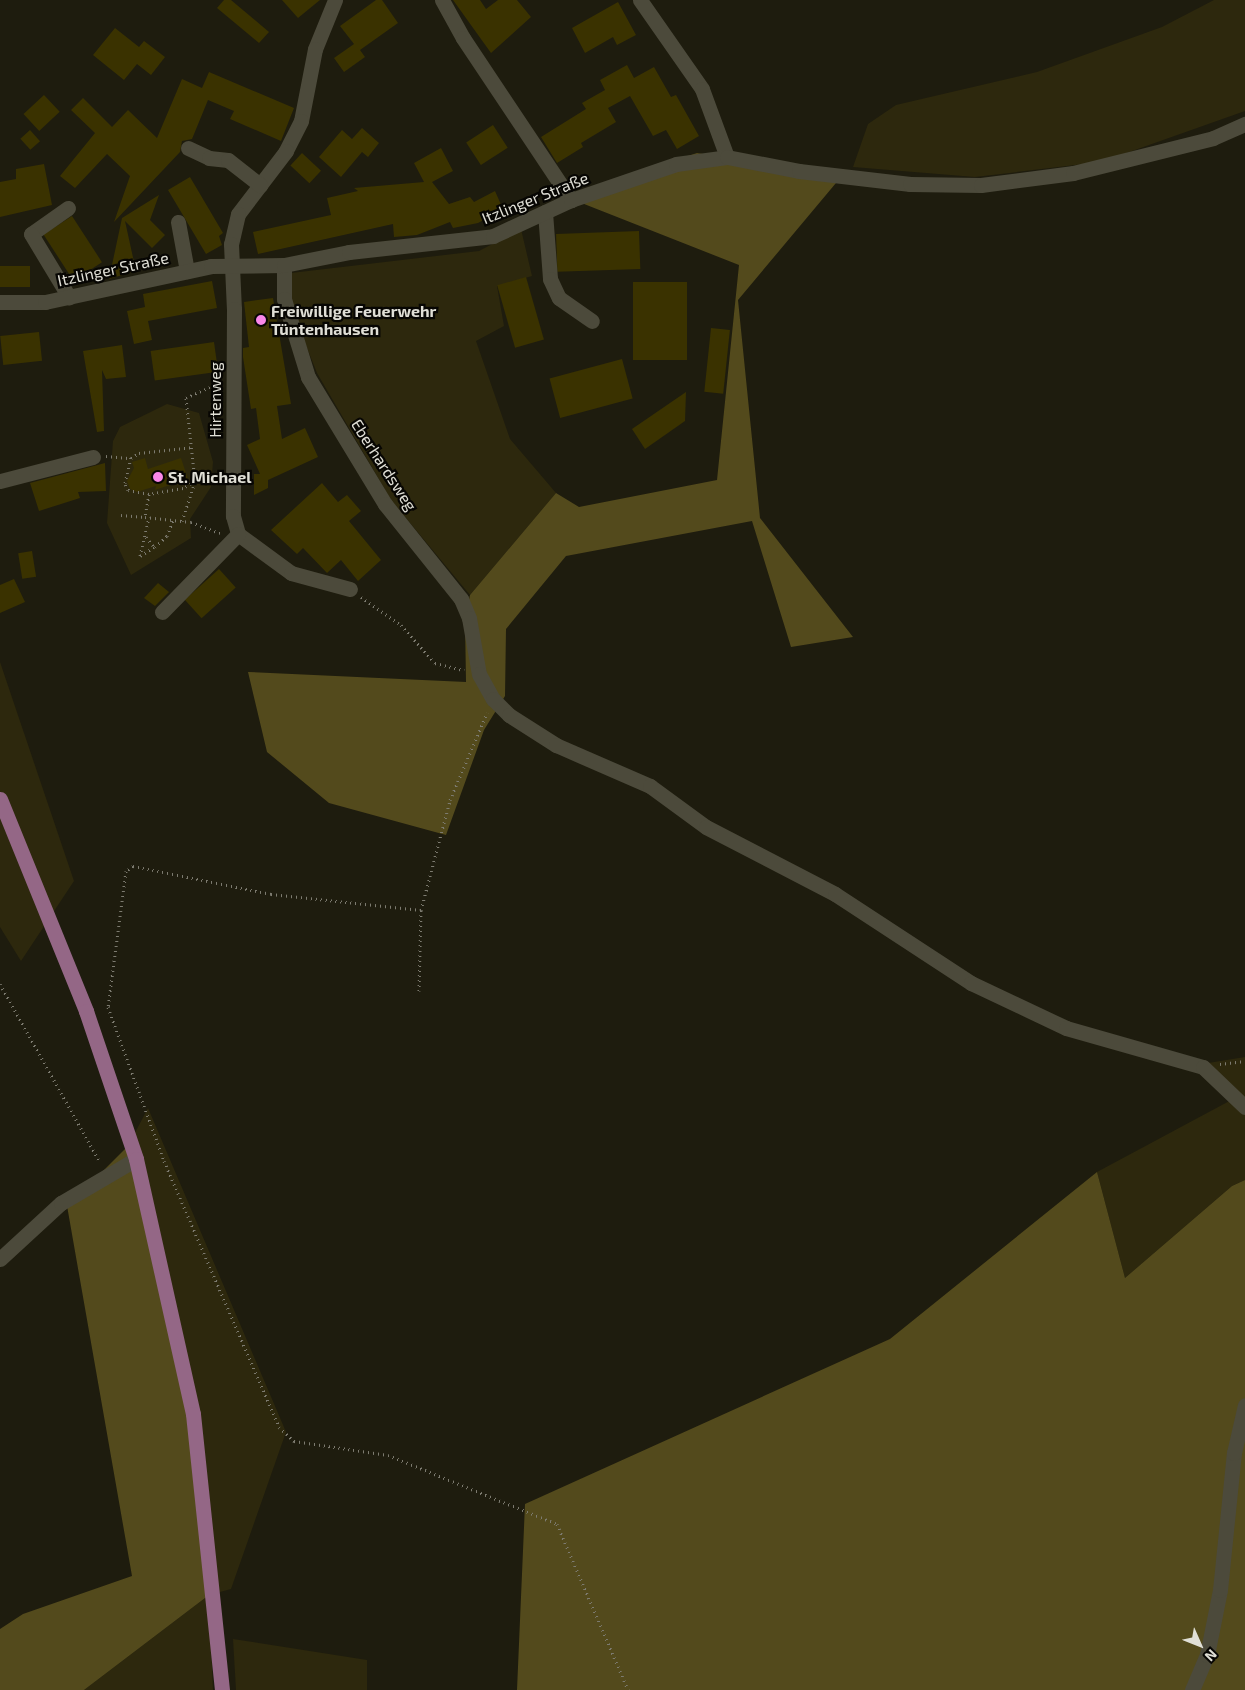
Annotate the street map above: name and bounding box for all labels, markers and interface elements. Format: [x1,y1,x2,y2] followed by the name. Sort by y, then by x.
[479,168,591,228] street label: Itzlinger Straße
[56,248,170,290] street label: Itzlinger Straße
[271,301,436,339] place label: Freiwillige Feuerwehr Tüntenhausen
[255,314,267,326] marker: Freiwillige Feuerwehr Tüntenhausen
[205,362,225,438] street label: Hirtenweg
[347,416,421,514] street label: Eberhardsweg
[168,467,251,487] place label: St. Michael
[152,471,164,483] marker: St. Michael
[1175,1620,1225,1670] north arrow
[1202,1646,1221,1665] text: N

